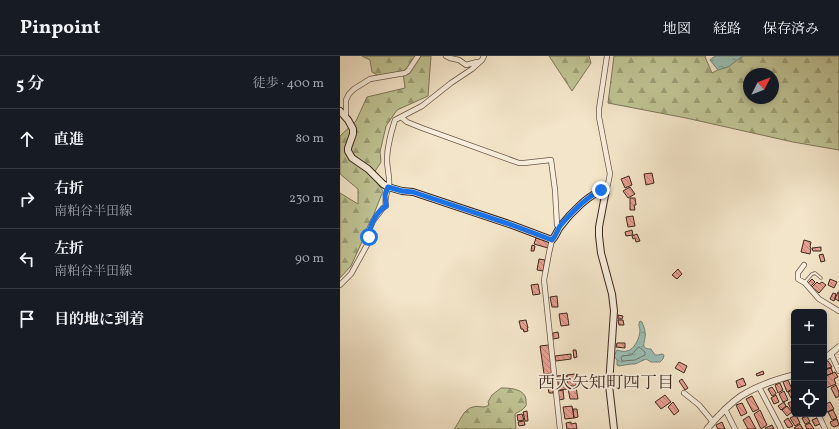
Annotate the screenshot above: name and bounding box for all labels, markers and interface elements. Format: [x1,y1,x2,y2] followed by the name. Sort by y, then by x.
[20,15,100,41] text: Pinpoint
[663,20,691,39] text: 地図
[713,20,741,39] text: 経路
[763,20,819,39] text: 保存済み
[743,68,779,104] north arrow
[16,73,45,96] text: 5 分
[253,75,324,93] text: 徒歩 · 400 m
[16,128,38,150] icon: ahead
[54,130,84,151] text: 直進
[295,130,324,148] text: 80 m
[54,179,84,200] text: 右折
[592,181,610,199] route end
[16,188,38,210] icon: right
[289,190,324,208] text: 230 m
[54,203,132,221] text: 南粕谷半田線
[360,228,378,246] route start
[54,239,84,260] text: 左折
[16,248,38,270] icon: left
[295,250,324,268] text: 90 m
[54,263,132,281] text: 南粕谷半田線
[16,308,38,330] icon: arrive
[791,309,827,417] map controls
[791,309,827,345] button: +
[54,310,144,331] text: 目的地に到着
[791,345,827,381] button: −
[538,372,674,395] district label: 西大矢知町四丁目
[791,381,827,417] button: locate

